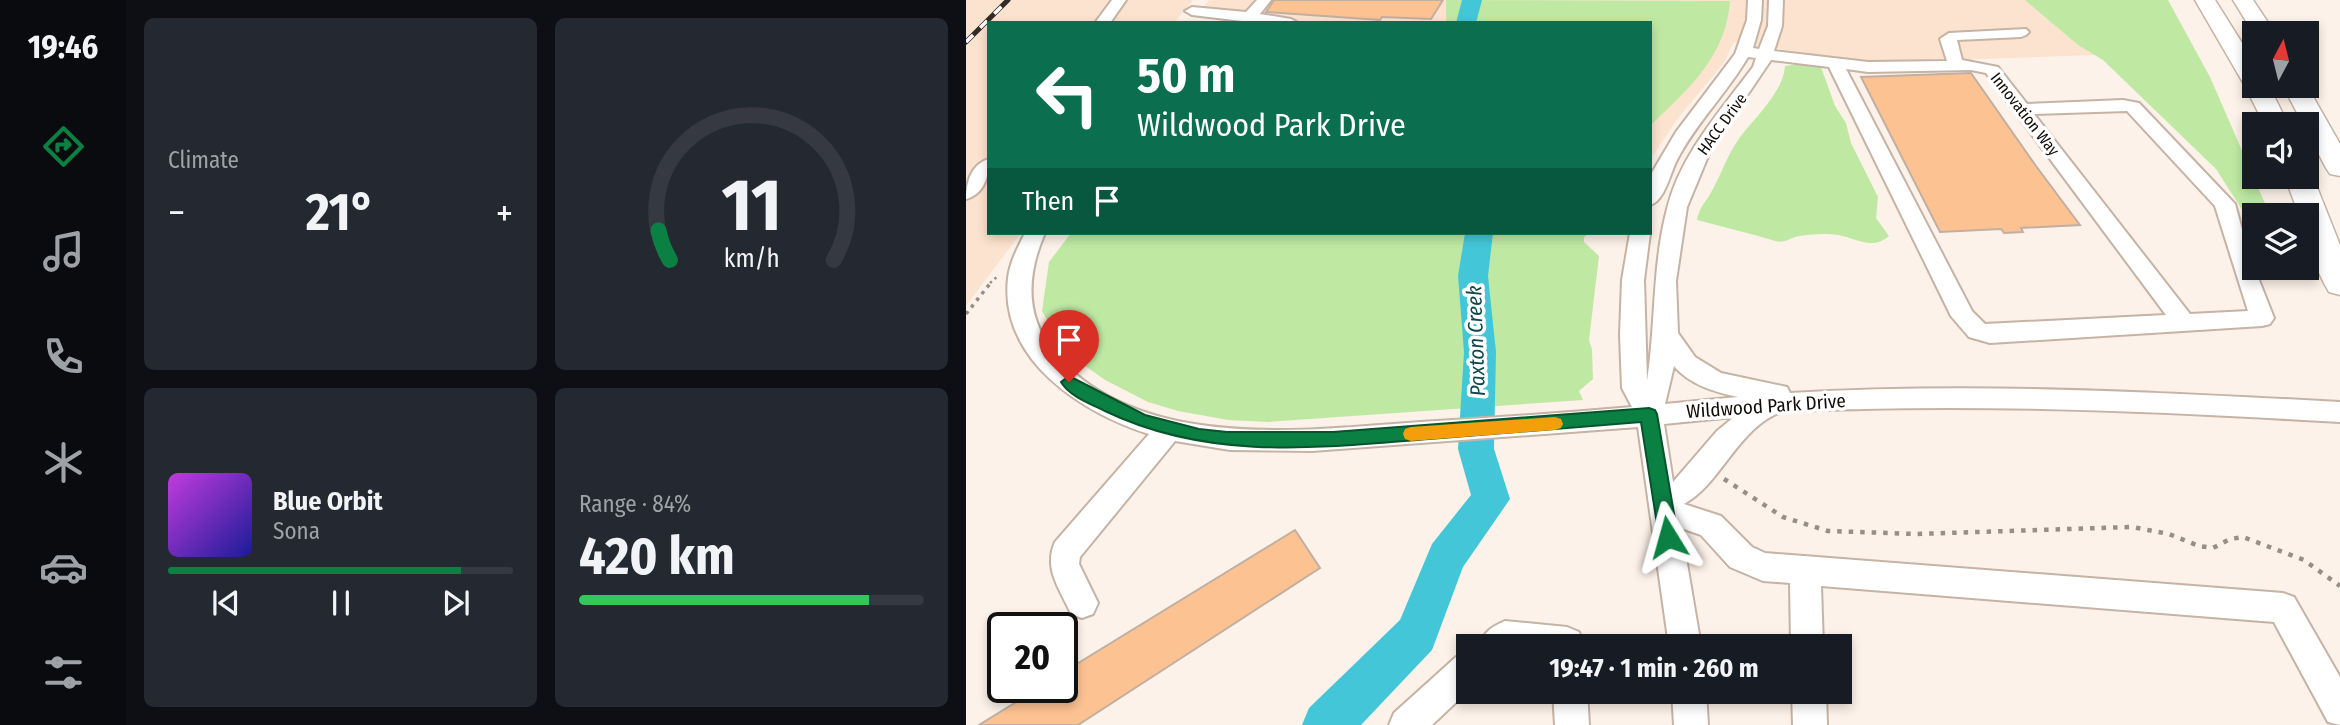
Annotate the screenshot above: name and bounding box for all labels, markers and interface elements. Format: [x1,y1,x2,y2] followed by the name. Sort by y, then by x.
[2242,21,2319,98] north arrow
[2242,21,2319,280] map controls
[28,28,98,66] text: 19:46
[1137,46,1235,105] text: 50 m
[1022,49,1113,140] icon: left
[1987,69,2064,160] street label: Innovation Way
[1693,89,1751,159] street label: HACC Drive
[1137,106,1406,144] text: Wildwood Park Drive
[2242,112,2319,189] button: sound
[39,122,88,171] icon: directions
[168,146,239,174] text: Climate
[721,162,782,249] text: 11
[306,181,375,244] text: 21°
[1088,182,1126,220] icon: arrive
[1022,186,1074,217] text: Then
[168,190,185,236] text: −
[496,190,513,236] text: +
[2242,203,2319,280] button: layers
[39,227,88,276] icon: music
[724,244,779,274] text: km/h
[1461,285,1491,397] water label: Paxton Creek
[1039,310,1099,382] pin
[1050,321,1088,359] icon: arrive
[39,332,88,381] icon: phone
[1686,389,1846,423] street label: Wildwood Park Drive
[39,438,88,487] icon: climate
[273,486,383,517] text: Blue Orbit
[579,490,691,518] text: Range · 84%
[1631,500,1705,574] position arrow
[273,517,320,545] text: Sona
[579,525,735,588] text: 420 km
[39,543,88,592] icon: car
[207,584,245,622] icon: previous
[322,584,360,622] icon: pause
[437,584,475,622] icon: next
[987,612,1078,703] speed limit sign: 20
[39,648,88,697] icon: filters
[1549,653,1759,684] text: 19:47 · 1 min · 260 m

